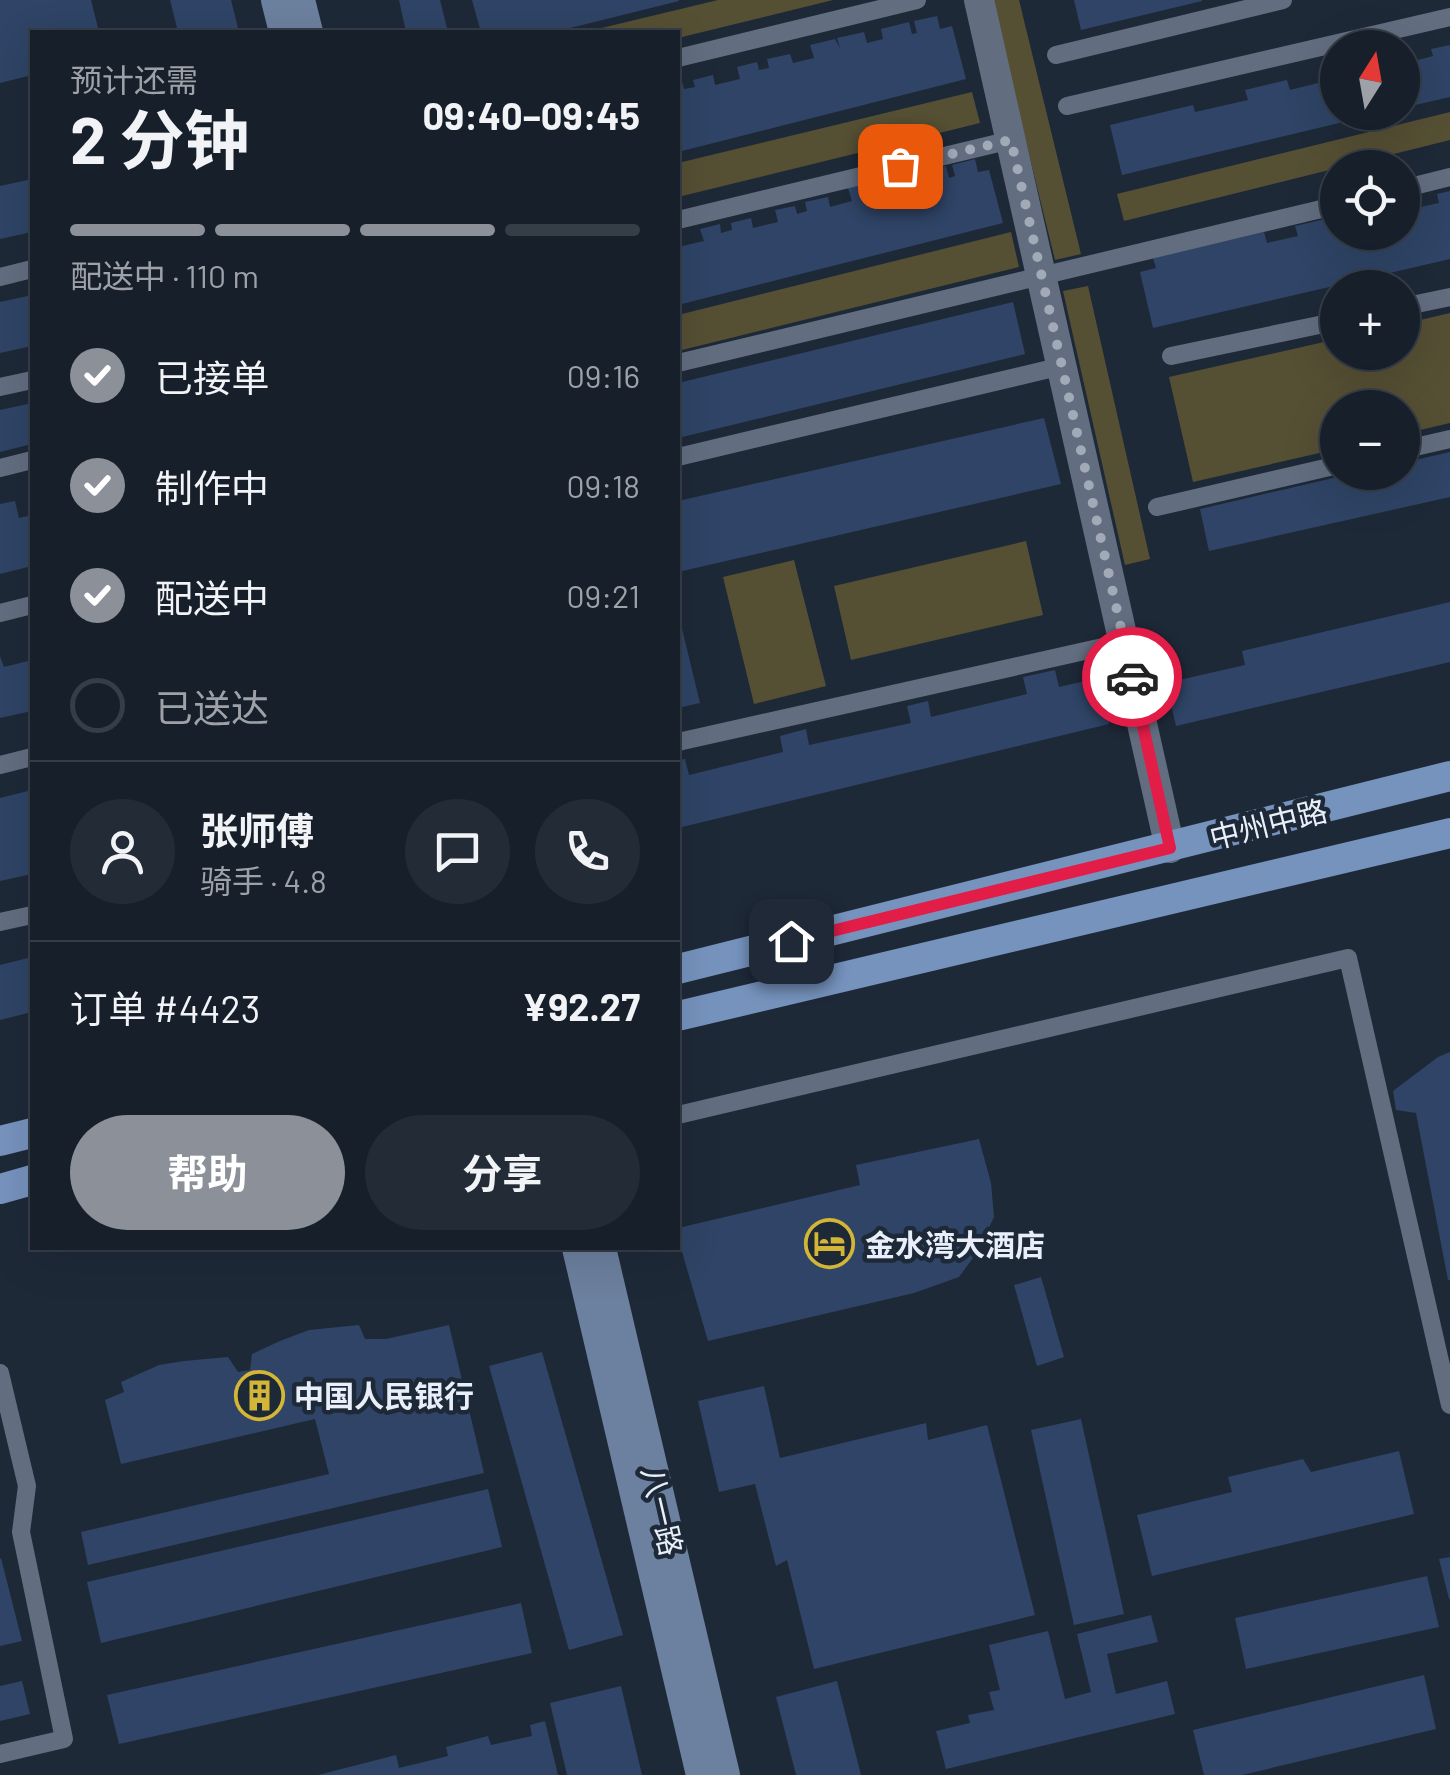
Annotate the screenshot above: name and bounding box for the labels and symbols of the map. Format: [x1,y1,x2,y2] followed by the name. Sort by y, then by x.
[1320,30,1420,130] north arrow
[858,124,943,209] pin
[1082,627,1182,727] courier
[1205,791,1331,855] street label: 中州中路
[749,899,834,984] pin
[804,1218,856,1270] hotel icon: 金水湾大酒店
[865,1226,1045,1262] place label: 金水湾大酒店
[233,1369,285,1421] building icon: 中国人民银行
[294,1377,474,1413] place label: 中国人民银行
[635,1463,691,1559] street label: 八一路

